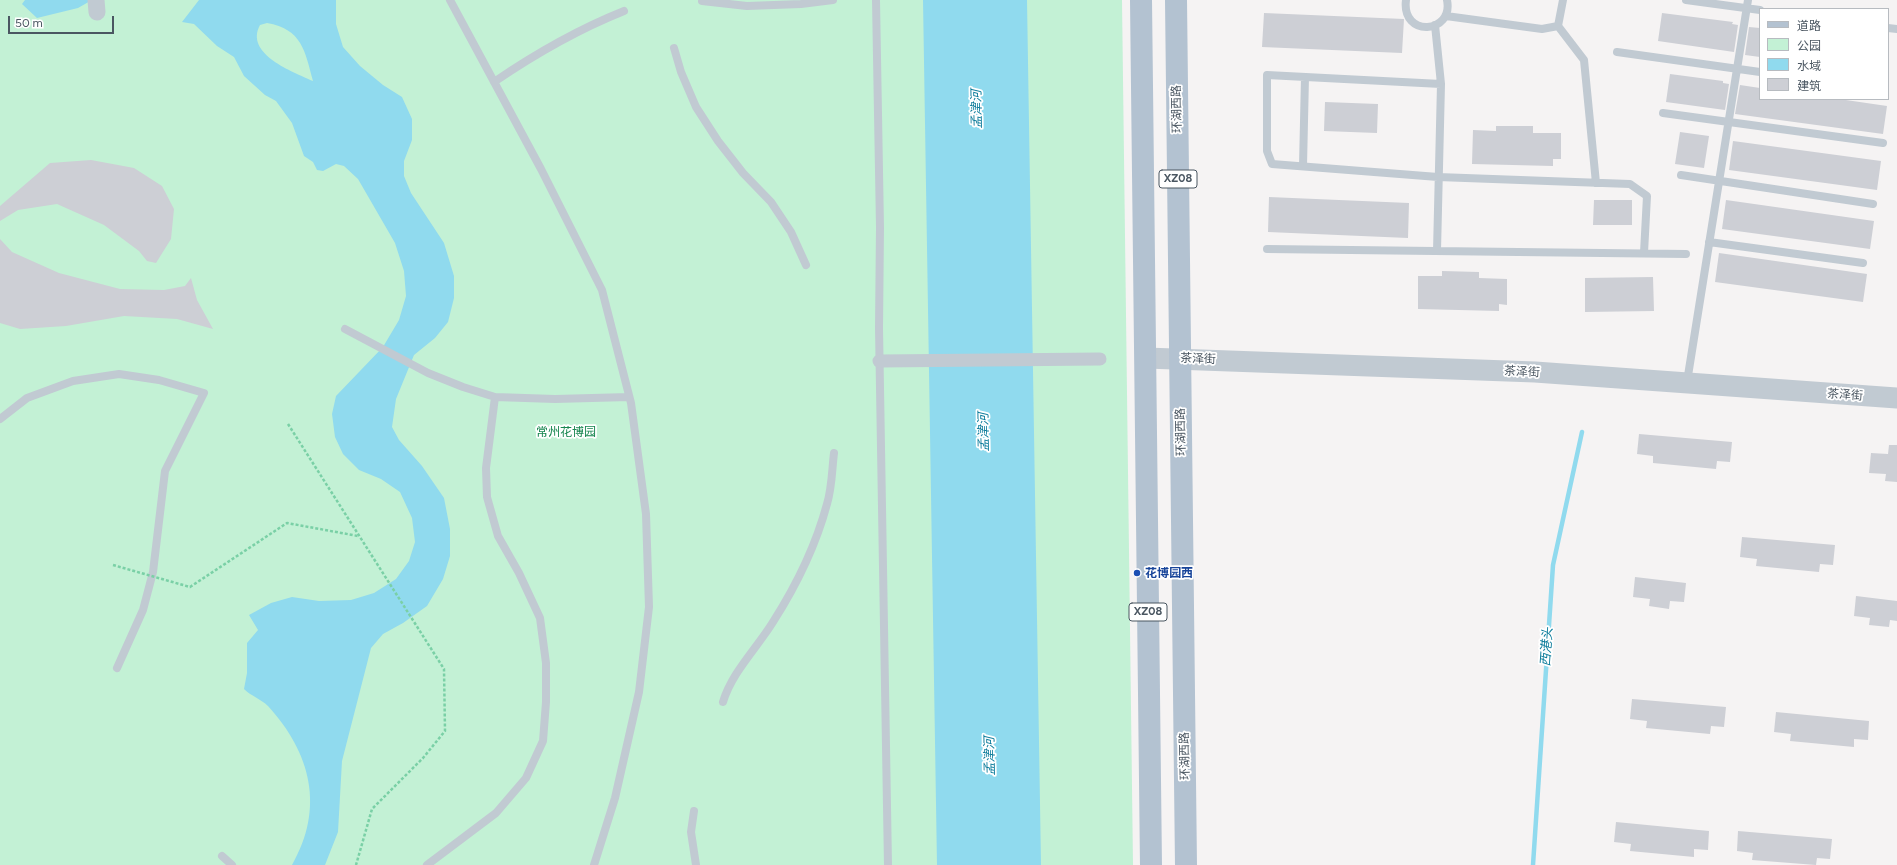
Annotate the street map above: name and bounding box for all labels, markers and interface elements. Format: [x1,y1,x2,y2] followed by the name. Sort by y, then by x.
[10,8,116,34] scale bar
[1759,8,1889,100] legend
[15,16,43,30] text: 50 m
[1797,19,1821,33] text: 道路
[1797,39,1821,53] text: 公园
[1797,59,1821,73] text: 水域
[1797,79,1821,93] text: 建筑
[1169,85,1185,133] street label: 环湖西路
[969,89,985,129] water label: 孟津河
[1159,170,1197,188] road number: XZ08
[1180,351,1216,367] street label: 茶泽街
[1504,364,1540,380] street label: 茶泽街
[1827,387,1863,403] street label: 茶泽街
[1173,408,1189,456] street label: 环湖西路
[976,412,992,452] water label: 孟津河
[536,425,596,439] park label: 常州花博园
[1145,566,1193,580] place label: 花博园西
[1132,568,1142,578] marker: 花博园西
[1129,603,1167,621] road number: XZ08
[1538,627,1556,667] water label: 西港头
[1177,732,1193,780] street label: 环湖西路
[982,736,998,776] water label: 孟津河

